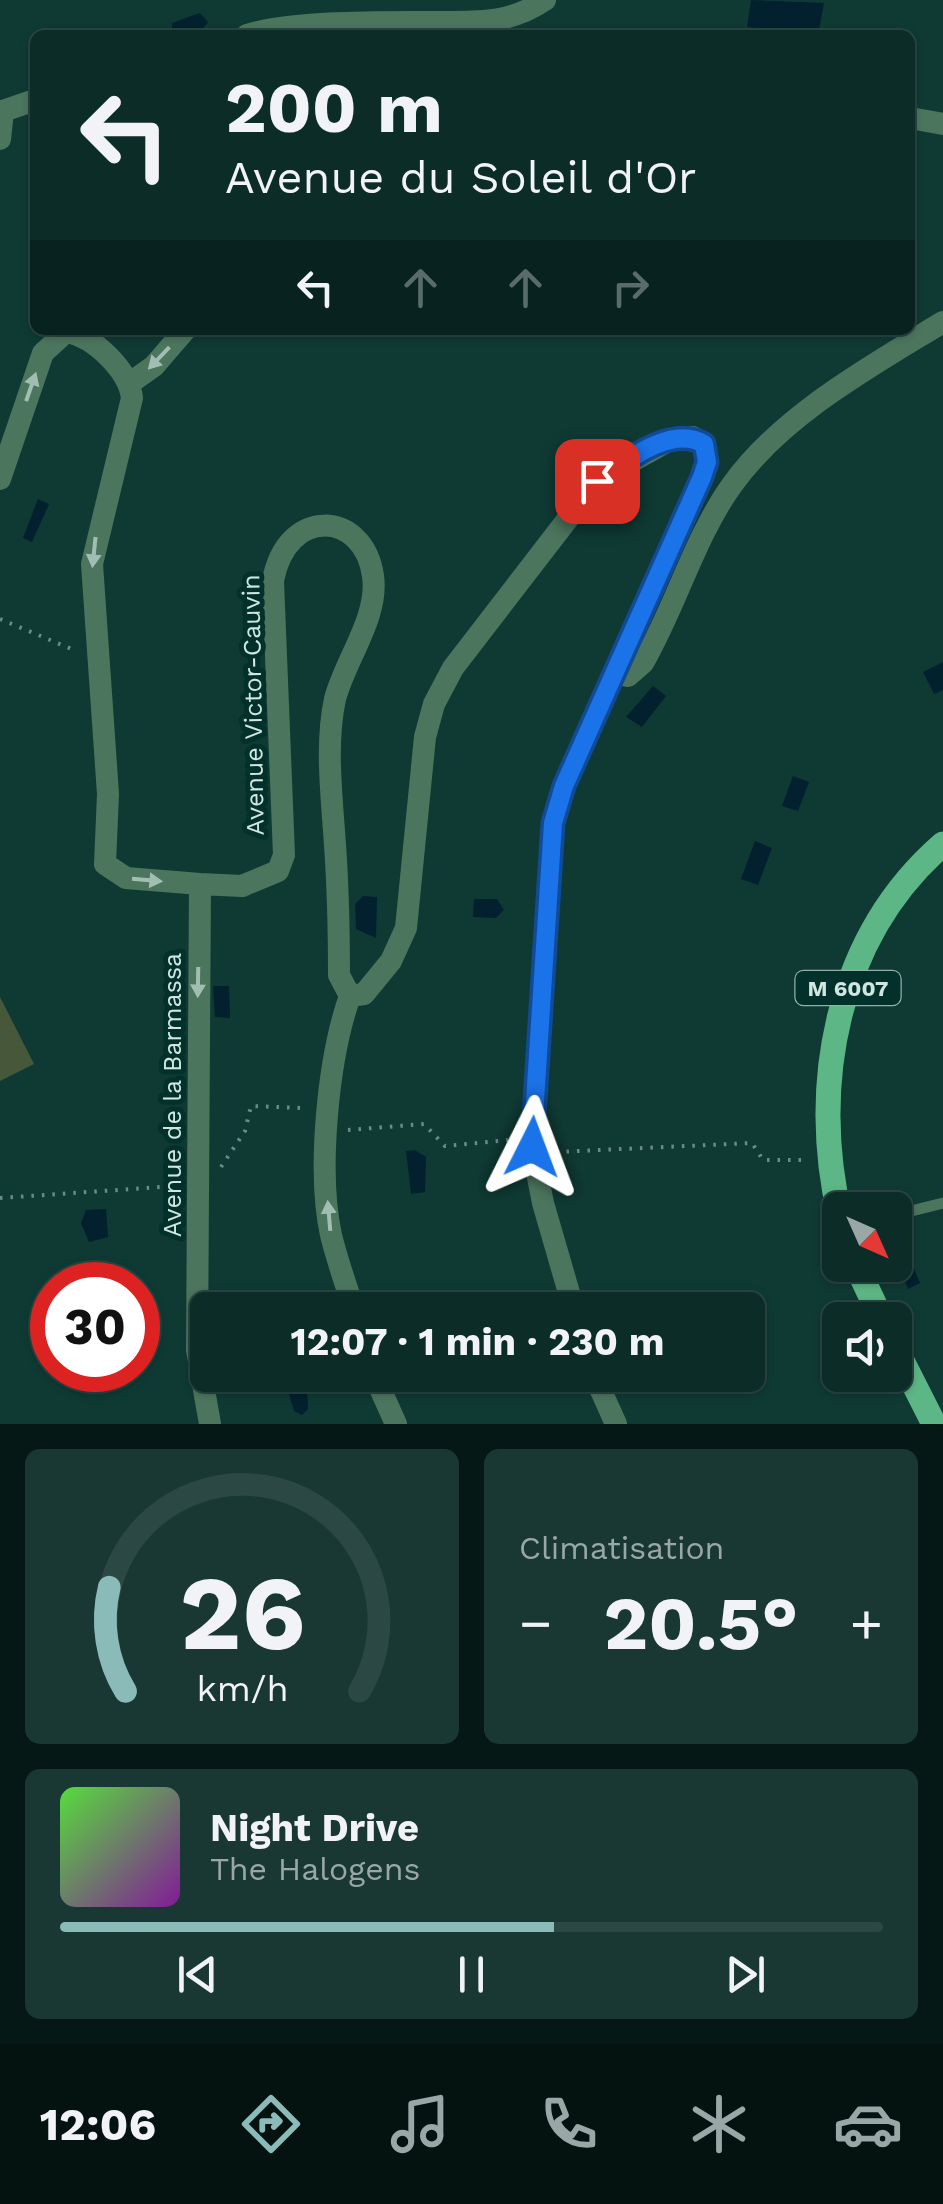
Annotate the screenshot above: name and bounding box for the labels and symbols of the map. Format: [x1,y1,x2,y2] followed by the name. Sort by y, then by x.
[148,346,171,370] one-way arrow
[25,371,40,401] one-way arrow
[555,439,640,524] pin
[86,536,102,568] one-way arrow
[236,574,270,836] street label: Avenue Victor-Cauvin
[132,872,163,888] one-way arrow
[158,953,187,1237] street label: Avenue de la Barmassa
[189,966,205,998] one-way arrow
[796,971,900,1005] road number: M 6007
[480,1095,584,1199] position arrow
[822,1192,912,1282] north arrow
[321,1200,337,1231] one-way arrow
[30,1262,160,1392] speed limit sign: 30

